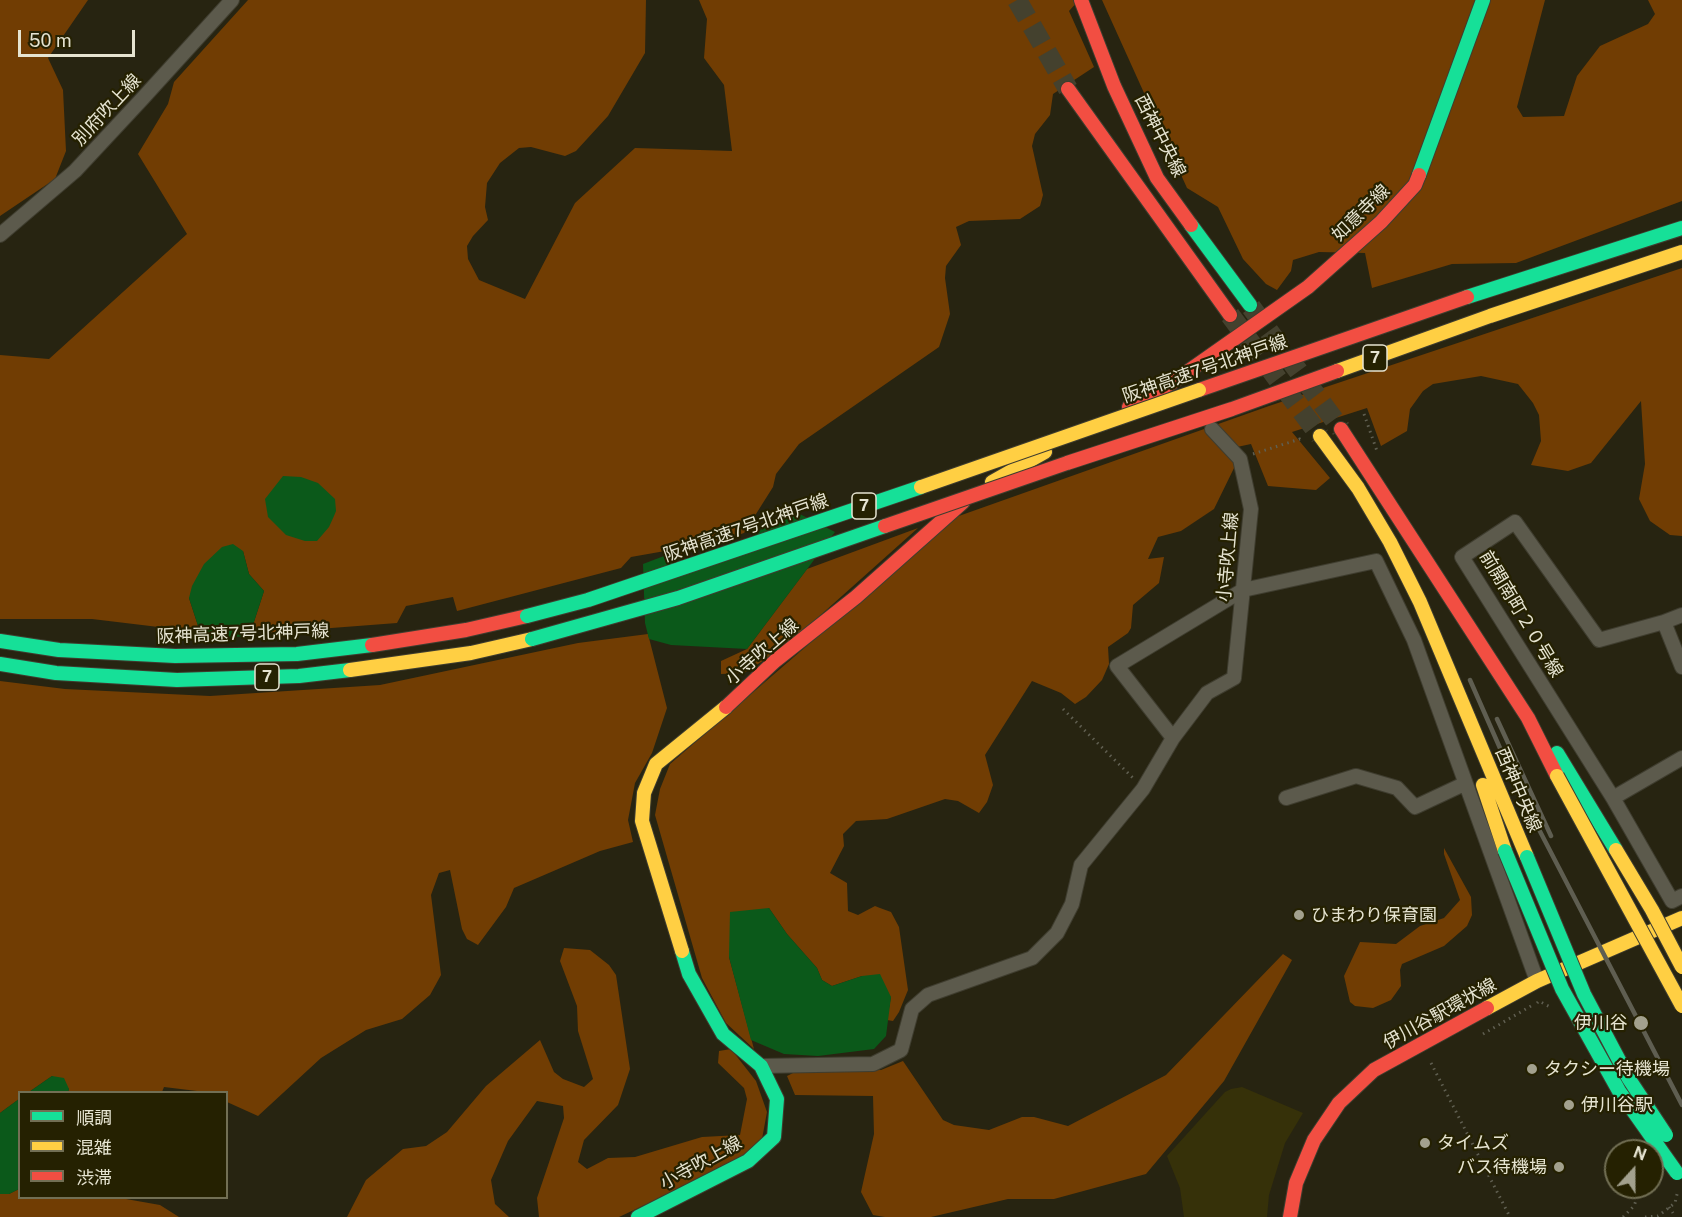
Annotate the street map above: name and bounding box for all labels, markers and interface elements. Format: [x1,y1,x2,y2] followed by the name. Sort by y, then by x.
[21,18,138,56] scale bar
[29,30,72,51] text: 50 m
[68,70,146,150] street label: 別府吹上線
[1130,91,1190,181] street label: 西神中央線
[1328,180,1394,246] street label: 如意寺線
[1120,331,1290,407] street label: 阪神高速7号北神戸線
[1363,345,1387,371] road number: 7
[661,490,831,566] street label: 阪神高速7号北神戸線
[852,493,876,519] road number: 7
[1213,511,1243,603] street label: 小寺吹上線
[1475,547,1567,681] street label: 前開南町２０号線
[721,614,803,690] street label: 小寺吹上線
[156,620,330,648] street label: 阪神高速7号北神戸線
[255,664,279,690] road number: 7
[1490,744,1546,836] street label: 西神中央線
[1311,904,1437,926] place label: ひまわり保育園
[1292,908,1306,922] marker: ひまわり保育園
[1380,974,1500,1054] street label: 伊川谷駅環状線
[1574,1012,1628,1034] place label: 伊川谷
[1632,1014,1650,1032] marker: 伊川谷
[1544,1058,1670,1080] place label: タクシー待機場
[1525,1062,1539,1076] marker: タクシー待機場
[18,1091,228,1199] legend
[1581,1094,1653,1116] place label: 伊川谷駅
[1562,1098,1576,1112] marker: 伊川谷駅
[76,1107,112,1128] text: 順調
[656,1132,746,1194] street label: 小寺吹上線
[1437,1132,1509,1154] place label: タイムズ
[1418,1136,1432,1150] marker: タイムズ
[76,1137,112,1158] text: 混雑
[1604,1139,1664,1199] north arrow
[1631,1142,1649,1165] text: N
[1457,1156,1547,1178] place label: バス待機場
[1552,1160,1566,1174] marker: バス待機場
[76,1167,112,1188] text: 渋滞

